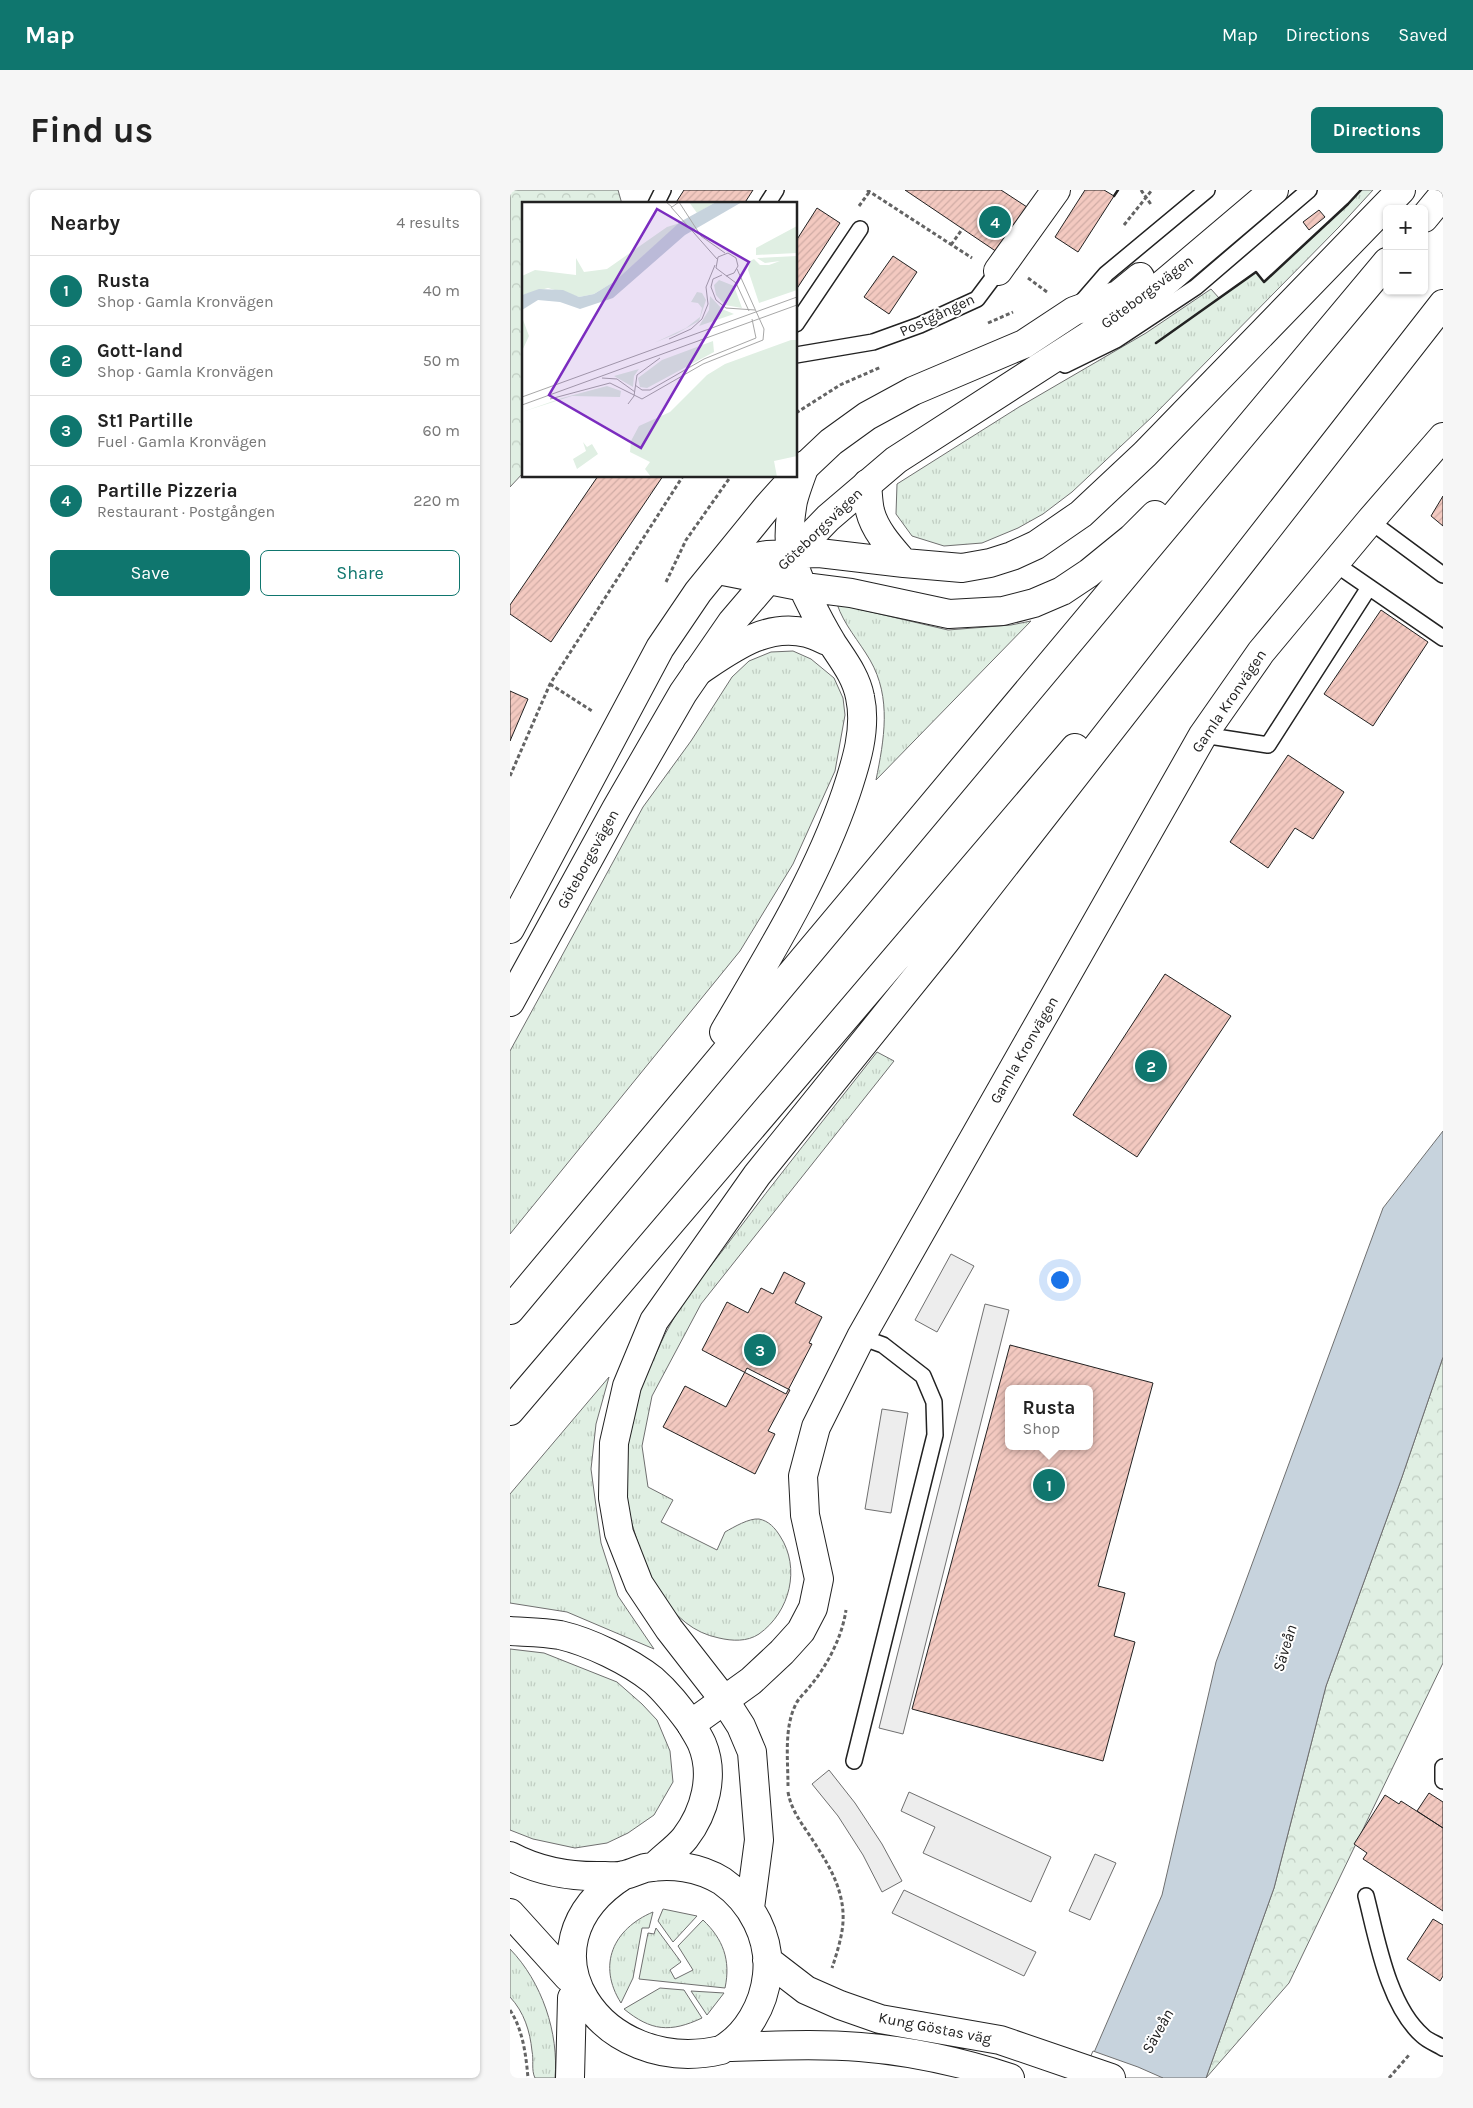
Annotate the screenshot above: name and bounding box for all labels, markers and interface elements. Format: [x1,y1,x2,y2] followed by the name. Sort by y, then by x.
[25,21,75,49] text: Map
[1222,24,1258,46] text: Map
[1286,24,1370,46] text: Directions
[1398,24,1448,46] text: Saved
[1311,107,1443,153] button: Directions
[30,110,153,151] text: Find us
[522,202,798,478] inset map
[979,203,1011,241] pin: 4
[1383,205,1428,295] map controls
[1383,205,1428,250] button: +
[50,211,120,235] text: Nearby
[396,213,460,232] text: 4 results
[1383,250,1428,295] button: −
[1097,251,1197,333] street label: Göteborgsvägen
[97,270,150,292] text: Rusta
[63,281,69,300] text: 1
[423,281,460,300] text: 40 m
[896,290,978,340] street label: Postgången
[97,292,274,311] text: Shop · Gamla Kronvägen
[97,340,183,362] text: Gott-land
[61,351,71,370] text: 2
[423,351,460,370] text: 50 m
[97,362,274,381] text: Shop · Gamla Kronvägen
[97,410,193,432] text: St1 Partille
[61,421,71,440] text: 3
[423,421,460,440] text: 60 m
[97,432,267,451] text: Fuel · Gamla Kronvägen
[97,480,238,502] text: Partille Pizzeria
[774,484,866,574] street label: Göteborgsvägen
[61,491,71,510] text: 4
[413,491,460,510] text: 220 m
[97,502,275,521] text: Restaurant · Postgången
[50,550,250,596] button: Save
[260,550,460,596] button: Share
[1188,646,1270,756] street label: Gamla Kronvägen
[553,806,623,912] street label: Göteborgsvägen
[986,993,1062,1107] street label: Gamla Kronvägen
[1135,1047,1167,1085] pin: 2
[1047,1267,1073,1293] your location
[744,1331,776,1369] pin: 3
[1005,1385,1093,1450] popup
[1023,1397,1075,1419] text: Rusta
[1023,1419,1060,1438] text: Shop
[1033,1466,1065,1504] pin: 1
[1268,1622,1301,1674] water label: Säveån
[1137,2006,1177,2057] water label: Säveån
[877,2008,993,2048] street label: Kung Göstas väg

